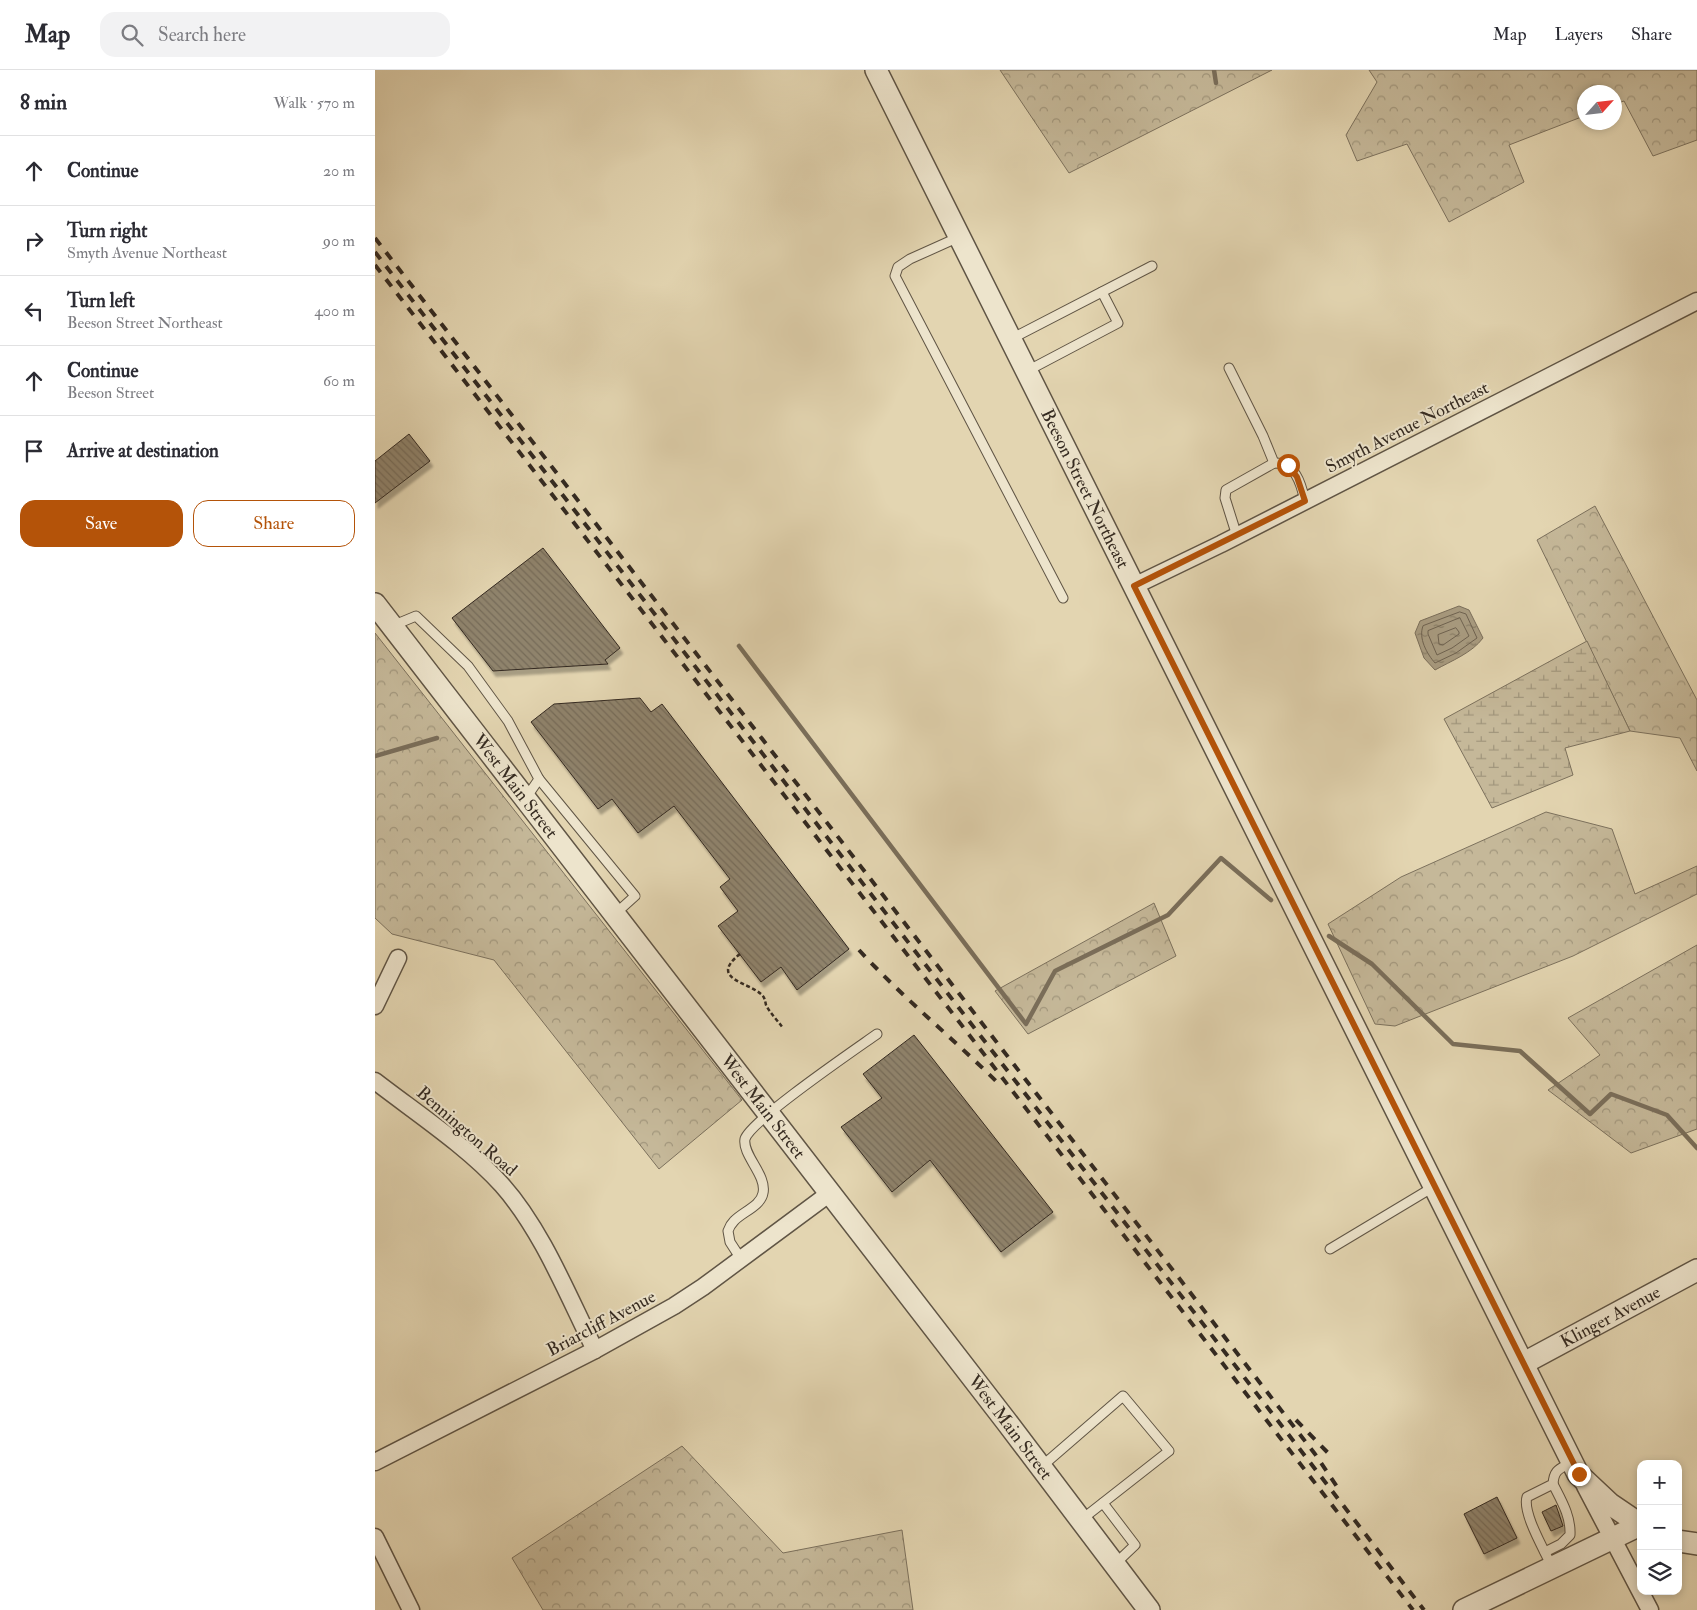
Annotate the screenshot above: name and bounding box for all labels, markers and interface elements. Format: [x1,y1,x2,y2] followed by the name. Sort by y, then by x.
[100,12,450,57] search box
[25,19,70,50] text: Map
[118,21,146,49] icon: search
[158,23,246,47] text: Search here
[1493,23,1527,46] text: Map
[1555,23,1603,46] text: Layers
[1631,23,1672,46] text: Share
[1577,85,1622,130] north arrow
[20,89,67,116] text: 8 min
[274,93,355,113] text: Walk · 570 m
[20,157,48,185] icon: ahead
[67,159,138,183] text: Continue
[323,161,355,181] text: 20 m
[67,219,147,243] text: Turn right
[20,227,48,255] icon: right
[323,231,355,251] text: 90 m
[67,243,227,263] text: Smyth Avenue Northeast
[67,289,135,313] text: Turn left
[20,297,48,325] icon: left
[314,301,355,321] text: 400 m
[67,313,223,333] text: Beeson Street Northeast
[67,359,138,383] text: Continue
[20,367,48,395] icon: ahead
[323,371,355,391] text: 60 m
[1322,376,1493,479] street label: Smyth Avenue Northeast
[67,383,154,403] text: Beeson Street
[1035,405,1134,573] street label: Beeson Street Northeast
[20,437,48,465] icon: arrive
[67,439,219,463] text: Arrive at destination
[1277,454,1300,477] route start
[20,500,183,547] button: Save
[193,500,355,547] button: Share
[467,729,563,843] street label: West Main Street
[715,1049,810,1164] street label: West Main Street
[412,1081,522,1181] street label: Bennington Road
[1557,1281,1665,1353] street label: Klinger Avenue
[543,1285,660,1362] street label: Briarcliff Avenue
[962,1370,1058,1485] street label: West Main Street
[1637,1460,1682,1595] map controls
[1637,1460,1682,1505] button: +
[1568,1463,1591,1486] route end
[1637,1505,1682,1550] button: −
[1637,1550,1682,1595] button: layers

